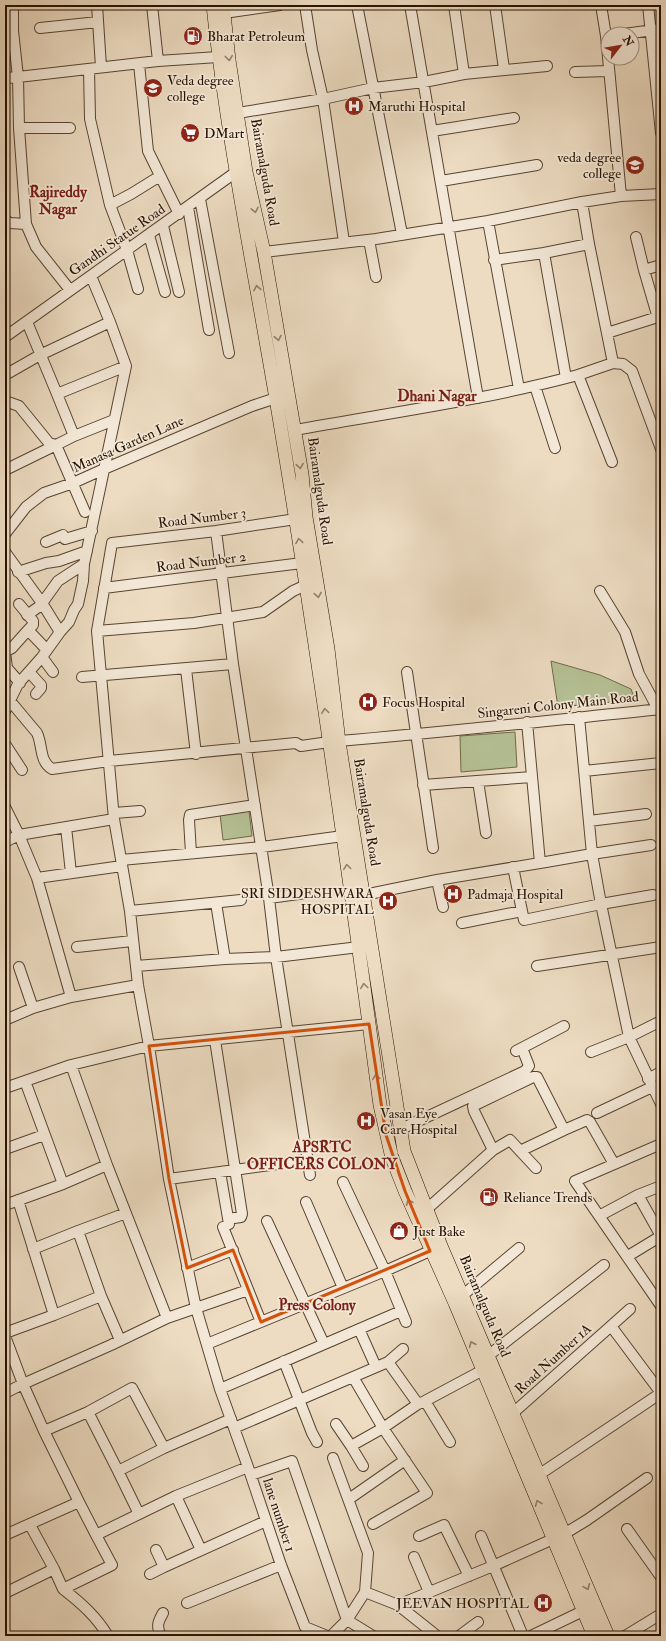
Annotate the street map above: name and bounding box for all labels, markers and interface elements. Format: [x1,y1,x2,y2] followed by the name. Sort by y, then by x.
[182,25,204,47] fuel station icon: Bharat Petroleum
[600,26,640,66] north arrow
[207,28,305,45] place label: Bharat Petroleum
[620,33,637,50] text: N
[224,55,233,61] one-way arrow
[167,72,234,105] place label: Veda degree college
[142,77,164,99] school or university icon: Veda degree college
[343,95,365,117] hospital icon: Maruthi Hospital
[368,98,466,116] place label: Maruthi Hospital
[247,117,283,227] street label: Bairamalguda Road
[179,122,201,144] supermarket icon: DMart
[204,125,245,142] place label: DMart
[556,149,621,182] place label: veda degree college
[624,154,646,176] school or university icon: veda degree college
[29,183,88,220] district label: Rajireddy Nagar
[66,200,168,280] street label: Gandhi Statue Road
[250,207,258,213] one-way arrow
[254,285,262,291] one-way arrow
[274,335,282,341] one-way arrow
[397,387,477,407] district label: Dhani Nagar
[70,412,187,476] street label: Manasa Garden Lane
[304,436,336,546] street label: Bairamalguda Road
[296,463,304,469] one-way arrow
[157,504,247,532] street label: Road Number 3
[295,538,304,544] one-way arrow
[155,548,247,576] street label: Road Number 2
[313,592,322,598] one-way arrow
[477,688,640,723] street label: Singareni Colony Main Road
[357,691,379,713] hospital icon: Focus Hospital
[382,694,466,712] place label: Focus Hospital
[321,708,330,714] one-way arrow
[350,757,384,867] street label: Bairamalguda Road
[343,864,352,870] one-way arrow
[442,883,464,905] hospital icon: Padmaja Hospital
[241,885,374,918] place label: SRI SIDDESHWARA HOSPITAL
[467,886,564,904] place label: Padmaja Hospital
[377,890,399,912] hospital icon: SRI SIDDESHWARA HOSPITAL
[360,983,369,989] one-way arrow
[372,1074,381,1080] one-way arrow
[380,1105,458,1139] place label: Vasan Eye Care Hospital
[355,1110,377,1132] hospital icon: Vasan Eye Care Hospital
[247,1138,398,1174] district label: APSRTC OFFICERS COLONY
[478,1186,500,1208] fuel station icon: Reliance Trends
[503,1189,592,1206] place label: Reliance Trends
[406,1199,414,1206] one-way arrow
[388,1220,410,1242] shop icon: Just Bake
[412,1223,465,1240] place label: Just Bake
[456,1253,514,1360] street label: Bairamalguda Road
[278,1296,357,1316] district label: Press Colony
[511,1320,595,1398] street label: Road Number 1A
[469,1341,477,1348] one-way arrow
[259,1476,299,1554] street label: lane number 1
[535,1500,543,1507] one-way arrow
[582,1583,590,1591] one-way arrow
[532,1592,554,1614] hospital icon: JEEVAN HOSPITAL
[395,1595,529,1612] place label: JEEVAN HOSPITAL

